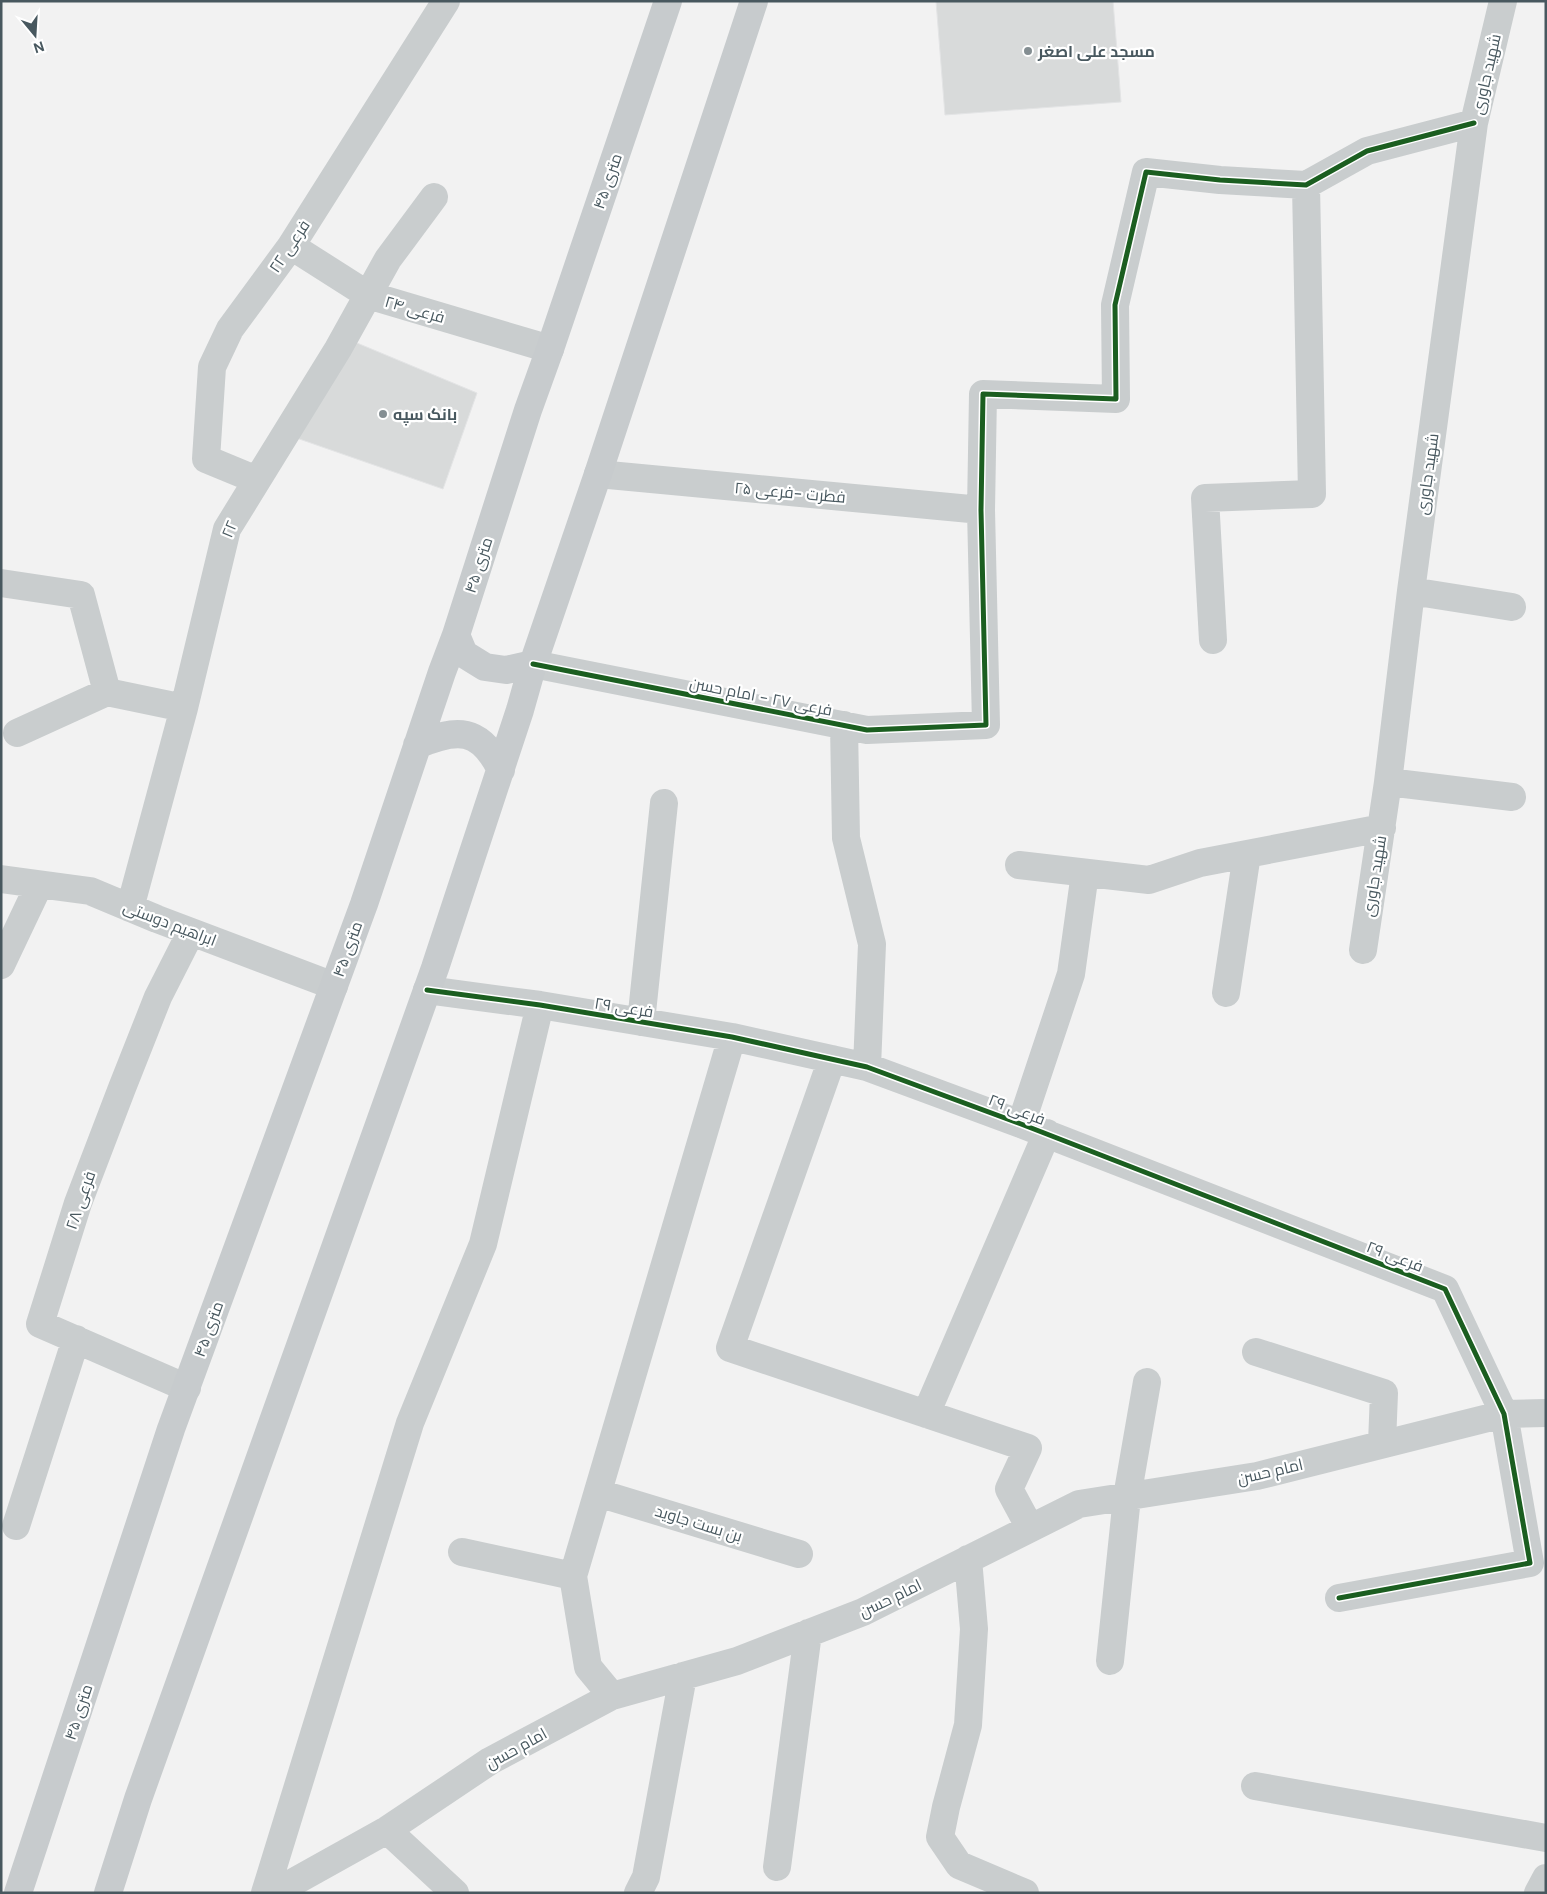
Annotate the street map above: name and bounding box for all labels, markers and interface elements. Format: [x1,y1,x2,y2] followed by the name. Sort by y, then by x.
[10,10,60,60] north arrow
[1467,32,1506,117] street label: شهید جاوری
[31,37,47,58] text: N
[1037,41,1155,62] place label: مسجد علی اصغر
[1022,45,1034,57] marker: مسجد علی اصغر
[588,150,627,212] street label: ۴۵ متری
[264,216,315,277] street label: فرعی ۲۲
[382,291,447,328] street label: فرعی ۲۴
[393,404,457,426] place label: بانک سپه
[377,408,389,420] marker: بانک سپه
[1411,432,1444,516] street label: شهید جاوری
[733,477,846,508] street label: فطرت -فرعی ۲۵
[216,517,242,541] street label: ۲۲
[460,534,497,596] street label: ۴۵ متری
[687,672,834,722] street label: فرعی ۲۷ - امام حسن
[1358,834,1391,918] street label: شهید جاوری
[120,896,220,952] street label: ابراهیم دوستی
[328,918,367,980] street label: ۴۵ متری
[593,992,655,1022] street label: فرعی ۲۹
[985,1089,1048,1130] street label: فرعی ۲۹
[61,1168,100,1232] street label: فرعی ۲۸
[1363,1236,1426,1277] street label: فرعی ۲۹
[189,1298,228,1360] street label: ۴۵ متری
[1235,1454,1305,1490] street label: امام حسن
[653,1500,745,1547] street label: بن بست جاوید
[855,1574,925,1623] street label: امام حسن
[60,1681,97,1743] street label: ۴۵ متری
[482,1723,551,1775] street label: امام حسن

